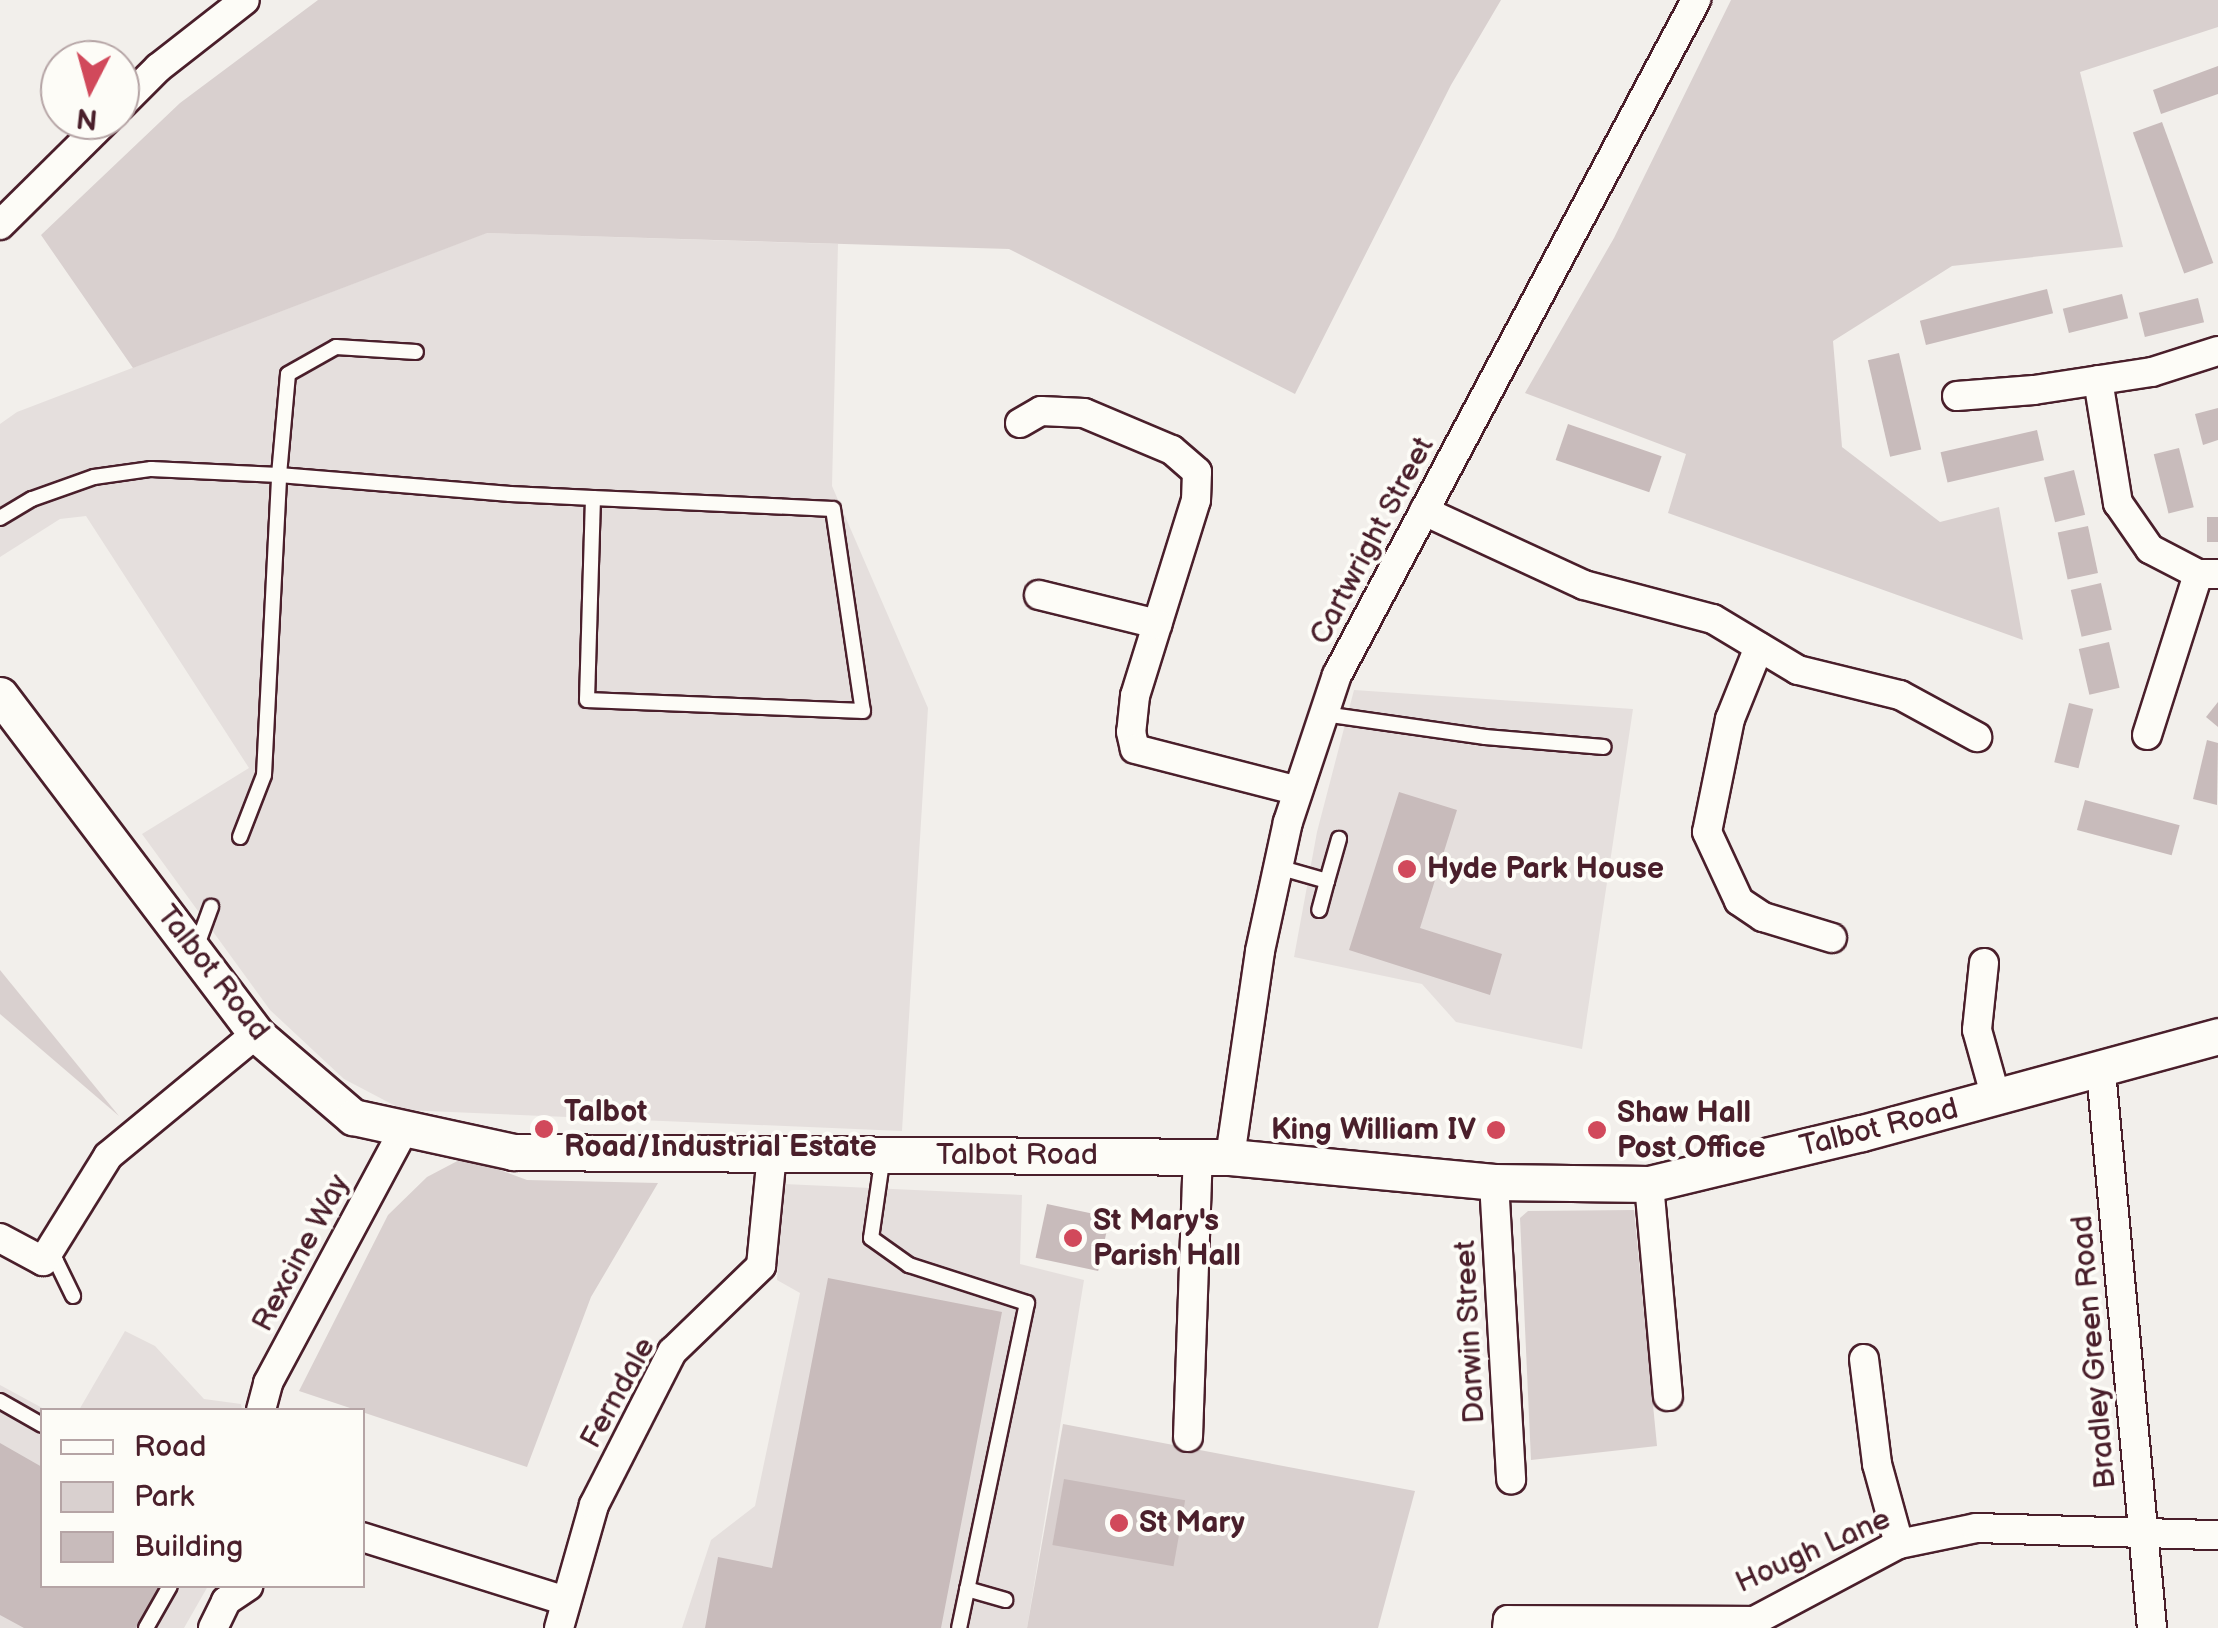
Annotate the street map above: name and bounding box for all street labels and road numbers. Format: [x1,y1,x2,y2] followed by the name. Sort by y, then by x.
[1302,431,1442,651] street label: Cartwright Street
[149,898,277,1048] street label: Talbot Road
[1796,1091,1962,1165] street label: Talbot Road
[936,1137,1098,1173] street label: Talbot Road
[244,1168,358,1338] street label: Rexcine Way
[2064,1213,2124,1491] street label: Bradley Green Road
[1447,1239,1493,1425] street label: Darwin Street
[573,1331,663,1455] street label: Ferndale
[1730,1501,1896,1601] street label: Hough Lane

